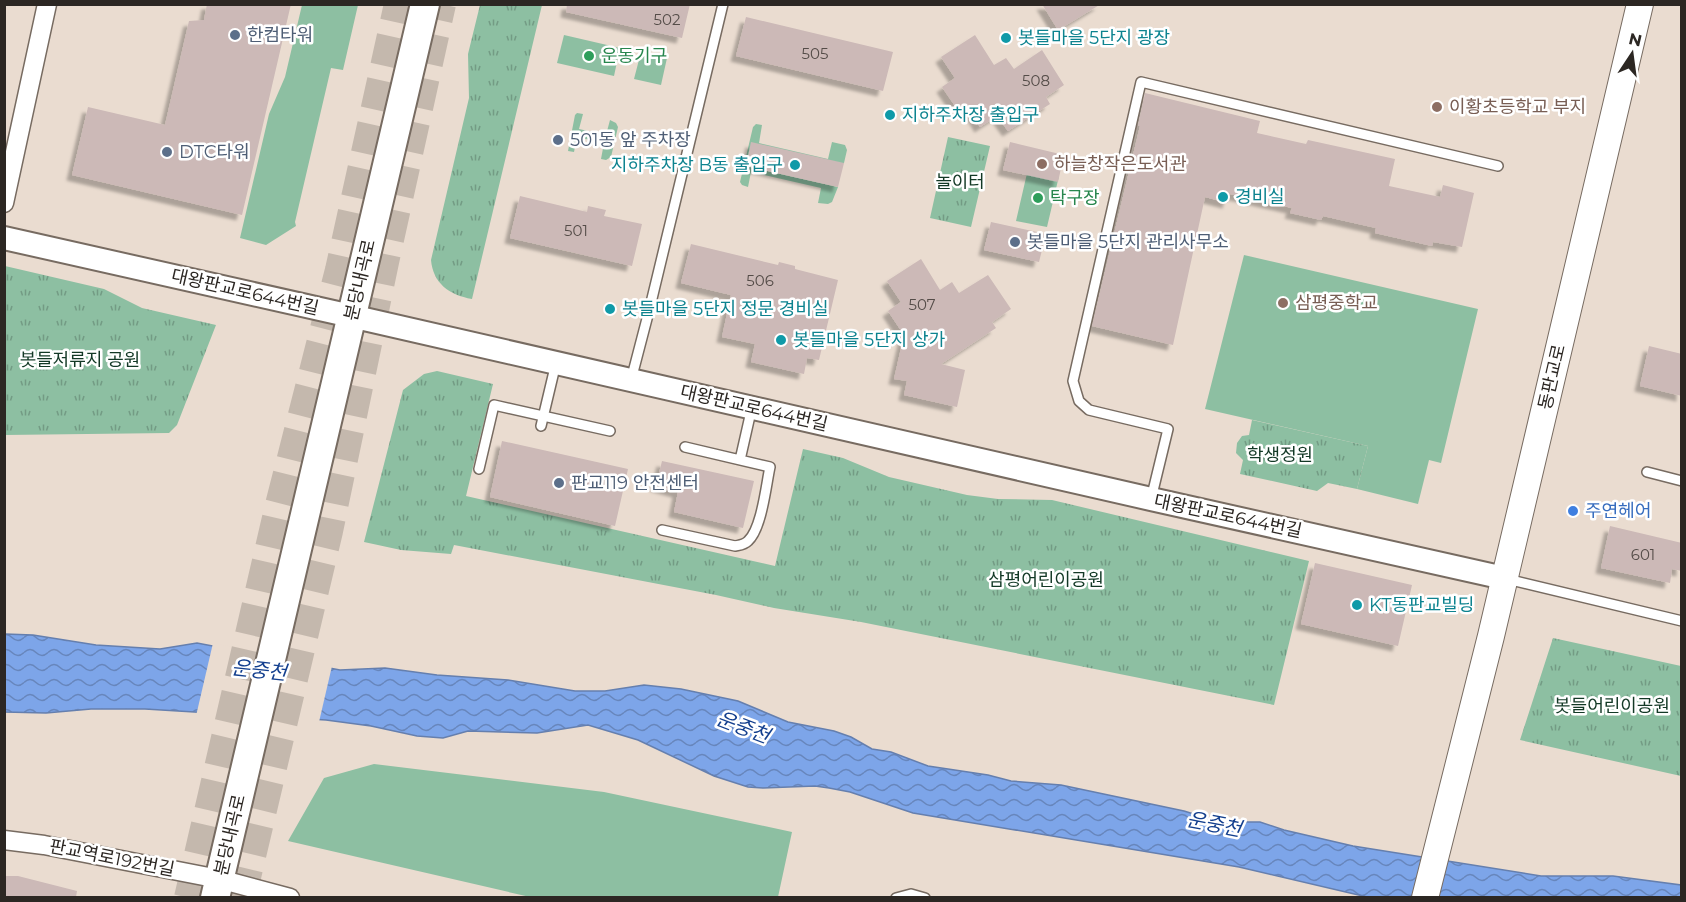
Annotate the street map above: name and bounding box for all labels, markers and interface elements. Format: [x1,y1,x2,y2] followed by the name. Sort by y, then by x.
[654,10,680,29] house number: 502
[247,24,313,46] place label: 한컴타워
[1602,24,1662,84] north arrow
[1018,27,1170,49] place label: 봇들마을 5단지 광장
[228,28,242,42] marker: 한컴타워
[1627,29,1644,51] text: N
[999,31,1013,45] marker: 봇들마을 5단지 광장
[802,44,828,63] house number: 505
[601,45,667,67] place label: 운동기구
[582,49,596,63] marker: 운동기구
[1022,71,1050,90] house number: 508
[1449,96,1586,118] place label: 이황초등학교 부지
[1430,100,1444,114] marker: 이황초등학교 부지
[902,104,1039,126] place label: 지하주차장 출입구
[883,108,897,122] marker: 지하주차장 출입구
[570,129,691,151] place label: 501동 앞 주차장
[551,133,565,147] marker: 501동 앞 주차장
[179,141,250,163] place label: DTC타워
[160,145,174,159] marker: DTC타워
[1054,153,1187,175] place label: 하늘창작은도서관
[611,154,783,176] place label: 지하주차장 B동 출입구
[1035,157,1049,171] marker: 하늘창작은도서관
[788,158,802,172] marker: 지하주차장 B동 출입구
[935,171,985,193] park label: 놀이터
[1235,186,1285,208] place label: 경비실
[1050,187,1100,209] place label: 탁구장
[1216,190,1230,204] marker: 경비실
[1031,191,1045,205] marker: 탁구장
[564,221,588,240] house number: 501
[1027,231,1229,253] place label: 봇들마을 5단지 관리사무소
[1008,235,1022,249] marker: 봇들마을 5단지 관리사무소
[340,237,380,323] street label: 분당내곡로
[169,264,321,320] street label: 대왕판교로644번길
[746,271,774,290] house number: 506
[1295,292,1378,314] place label: 삼평중학교
[908,295,936,314] house number: 507
[1276,296,1290,310] marker: 삼평중학교
[622,298,829,320] place label: 봇들마을 5단지 정문 경비실
[603,302,617,316] marker: 봇들마을 5단지 정문 경비실
[793,329,946,351] place label: 봇들마을 5단지 상가
[774,333,788,347] marker: 봇들마을 5단지 상가
[1534,342,1570,412] street label: 동판교로
[20,349,140,371] park label: 봇들저류지 공원
[678,380,830,436] street label: 대왕판교로644번길
[1247,444,1313,466] park label: 학생정원
[571,472,699,494] place label: 판교119 안전센터
[552,476,566,490] marker: 판교119 안전센터
[1152,490,1304,542] street label: 대왕판교로644번길
[1585,500,1651,522] place label: 주연헤어
[1566,504,1580,518] marker: 주연헤어
[1631,545,1655,564] house number: 601
[988,569,1104,591] park label: 삼평어린이공원
[1369,594,1474,616] place label: KT동판교빌딩
[1350,598,1364,612] marker: KT동판교빌딩
[230,655,290,685] water label: 운중천
[1554,695,1670,717] park label: 봇들어린이공원
[713,706,775,749] water label: 운중천
[210,792,250,878] street label: 분당내곡로
[1185,807,1246,842] water label: 운중천
[48,835,176,881] street label: 판교역로192번길

